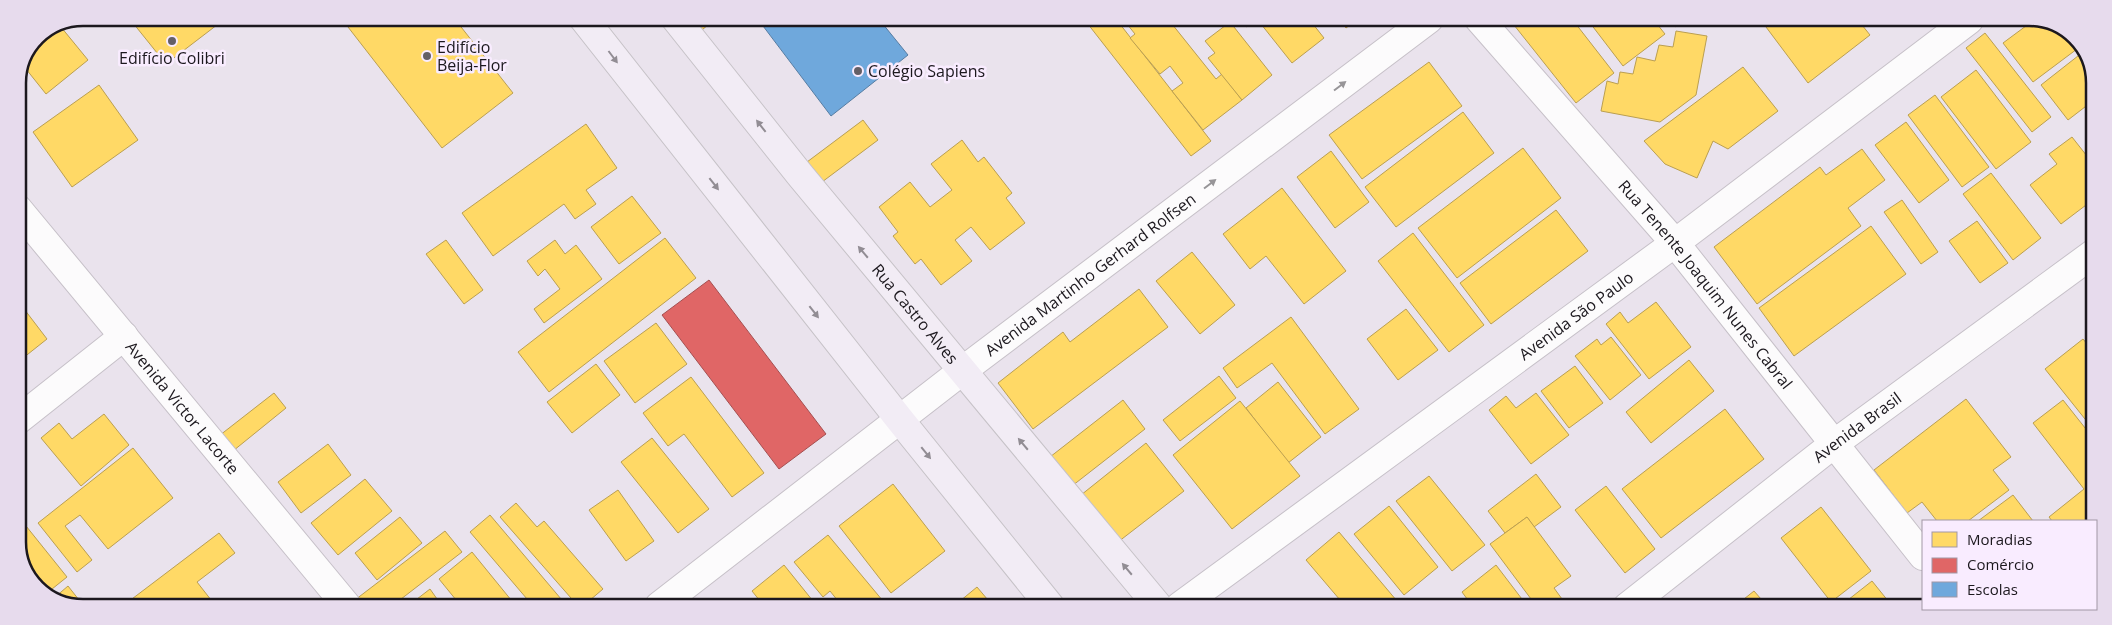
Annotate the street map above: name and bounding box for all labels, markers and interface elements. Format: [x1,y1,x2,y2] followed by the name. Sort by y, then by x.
[166,35,178,47] marker: Edifício Colibri
[437,36,507,76] place label: Edifício Beija-Flor
[119,47,225,69] place label: Edifício Colibri
[421,50,433,62] marker: Edifício Beija-Flor
[607,50,618,63] one-way arrow
[868,60,985,82] place label: Colégio Sapiens
[852,65,864,77] marker: Colégio Sapiens
[1333,81,1347,91] one-way arrow
[755,119,766,132] one-way arrow
[1614,175,1798,394] street label: Rua Tenente Joaquim Nunes Cabral
[708,177,719,190] one-way arrow
[1203,178,1216,189] one-way arrow
[980,188,1200,361] street label: Avenida Martinho Gerhard Rolfsen
[858,245,869,258] one-way arrow
[867,259,963,368] street label: Rua Castro Alves
[1514,266,1638,365] street label: Avenida São Paulo
[809,305,820,318] one-way arrow
[121,336,244,479] street label: Avenida Victor Lacorte
[1808,387,1906,467] street label: Avenida Brasil
[1017,438,1028,451] one-way arrow
[920,446,931,459] one-way arrow
[1922,520,2097,610] legend
[1967,529,2032,549] text: Moradias
[1967,554,2034,574] text: Comércio
[1121,563,1132,576] one-way arrow
[1967,579,2018,599] text: Escolas

